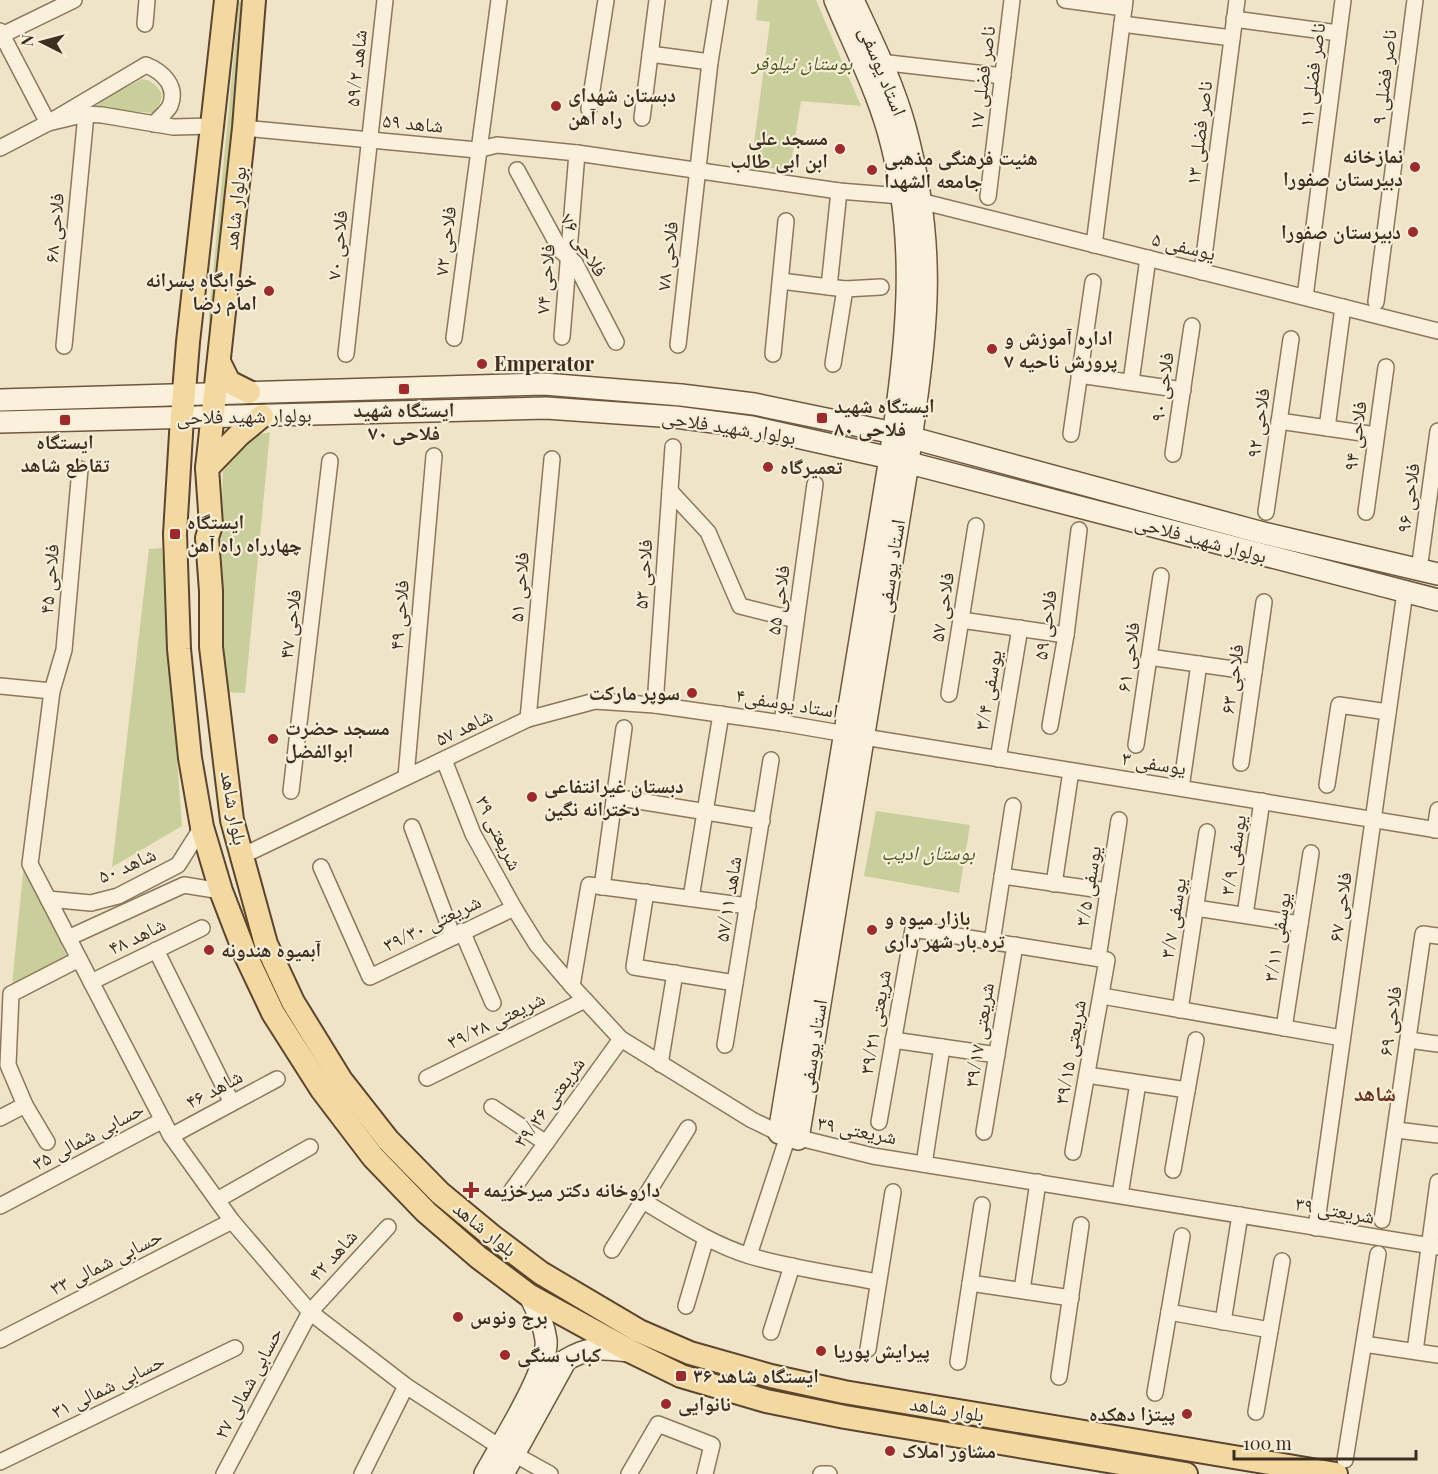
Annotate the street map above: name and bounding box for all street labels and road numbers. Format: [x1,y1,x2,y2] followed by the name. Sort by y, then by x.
[1291,21,1330,129] street label: ناصر فضلی ۱۱
[854,22,915,119] street label: استاد یوسفی
[961,24,1000,132] street label: ناصر فضلی ۱۷
[337,28,372,108] street label: شاهد ۵۹/۲
[1363,28,1402,126] street label: ناصر فضلی ۹
[1178,79,1217,187] street label: ناصر فضلی ۱۳
[382,105,445,138] street label: شاهد ۵۹
[216,165,251,251] street label: بولوار شاهد
[36,192,69,264] street label: فلاحی ۶۸
[426,204,461,277] street label: فلاحی ۷۲
[555,207,615,281] street label: فلاحی ۷۶
[318,209,353,281] street label: فلاحی ۷۰
[648,219,683,292] street label: فلاحی ۷۸
[1150,224,1219,265] street label: یوسفی ۵
[527,243,560,315] street label: فلاحی ۷۴
[1142,350,1179,423] street label: فلاحی ۹۰
[1238,386,1275,459] street label: فلاحی ۹۲
[1335,399,1372,472] street label: فلاحی ۹۴
[176,400,312,429] street label: بولوار شهید فلاحی
[660,402,798,449] street label: بولوار شهید فلاحی
[1388,461,1425,534] street label: فلاحی ۹۶
[1132,507,1270,568] street label: بولوار شهید فلاحی
[869,517,910,614] street label: استاد یوسفی
[626,538,657,610] street label: فلاحی ۵۳
[31,543,64,615] street label: فلاحی ۴۵
[501,551,534,623] street label: فلاحی ۵۱
[758,563,795,636] street label: فلاحی ۵۵
[922,570,959,643] street label: فلاحی ۵۷
[381,579,414,651] street label: فلاحی ۴۹
[271,587,306,660] street label: فلاحی ۴۷
[1025,588,1062,661] street label: فلاحی ۵۹
[1108,620,1145,693] street label: فلاحی ۶۱
[1212,642,1249,715] street label: فلاحی ۶۳
[966,647,1007,732] street label: یوسفی ۳/۴
[734,680,840,723] street label: استاد یوسفی۴
[430,700,497,751] street label: شاهد ۵۷
[1120,743,1188,780] street label: یوسفی ۳
[216,768,255,847] street label: بلوار شاهد
[471,790,530,874] street label: شریعتی ۳۹
[1212,813,1251,897] street label: یوسفی ۳/۹
[93,839,160,888] street label: شاهد ۵۰
[1067,844,1106,928] street label: یوسفی ۳/۵
[706,854,747,943] street label: شاهد ۵۷/۱۱
[1320,870,1357,943] street label: فلاحی ۶۷
[1152,876,1191,960] street label: یوسفی ۳/۷
[378,886,485,957] street label: شریعتی ۳۹/۳۰
[1255,890,1296,983] street label: یوسفی ۳/۱۱
[103,909,170,960] street label: شاهد ۴۸
[851,967,896,1076] street label: شریعتی ۳۹/۲۱
[956,980,999,1089] street label: شریعتی ۳۹/۱۷
[442,983,549,1054] street label: شریعتی ۳۹/۲۸
[1370,984,1407,1057] street label: فلاحی ۶۹
[791,997,832,1094] street label: استاد یوسفی
[1046,997,1091,1106] street label: شریعتی ۳۹/۱۵
[506,1050,590,1152] street label: شریعتی ۳۹/۲۶
[180,1061,246,1114] street label: شاهد ۴۶
[27,1094,148,1175] street label: حسابی شمالی ۳۵
[815,1108,899,1149] street label: شریعتی ۳۹
[1293,1188,1377,1229] street label: شریعتی ۳۹
[448,1194,524,1262] street label: بلوار شاهد
[45,1221,166,1301] street label: حسابی شمالی ۳۳
[302,1222,362,1286] street label: شاهد ۴۲
[206,1322,288,1443] street label: حسابی شمالی ۲۷
[46,1346,169,1424] street label: حسابی شمالی ۳۱
[908,1388,986,1427] street label: بلوار شاهد

